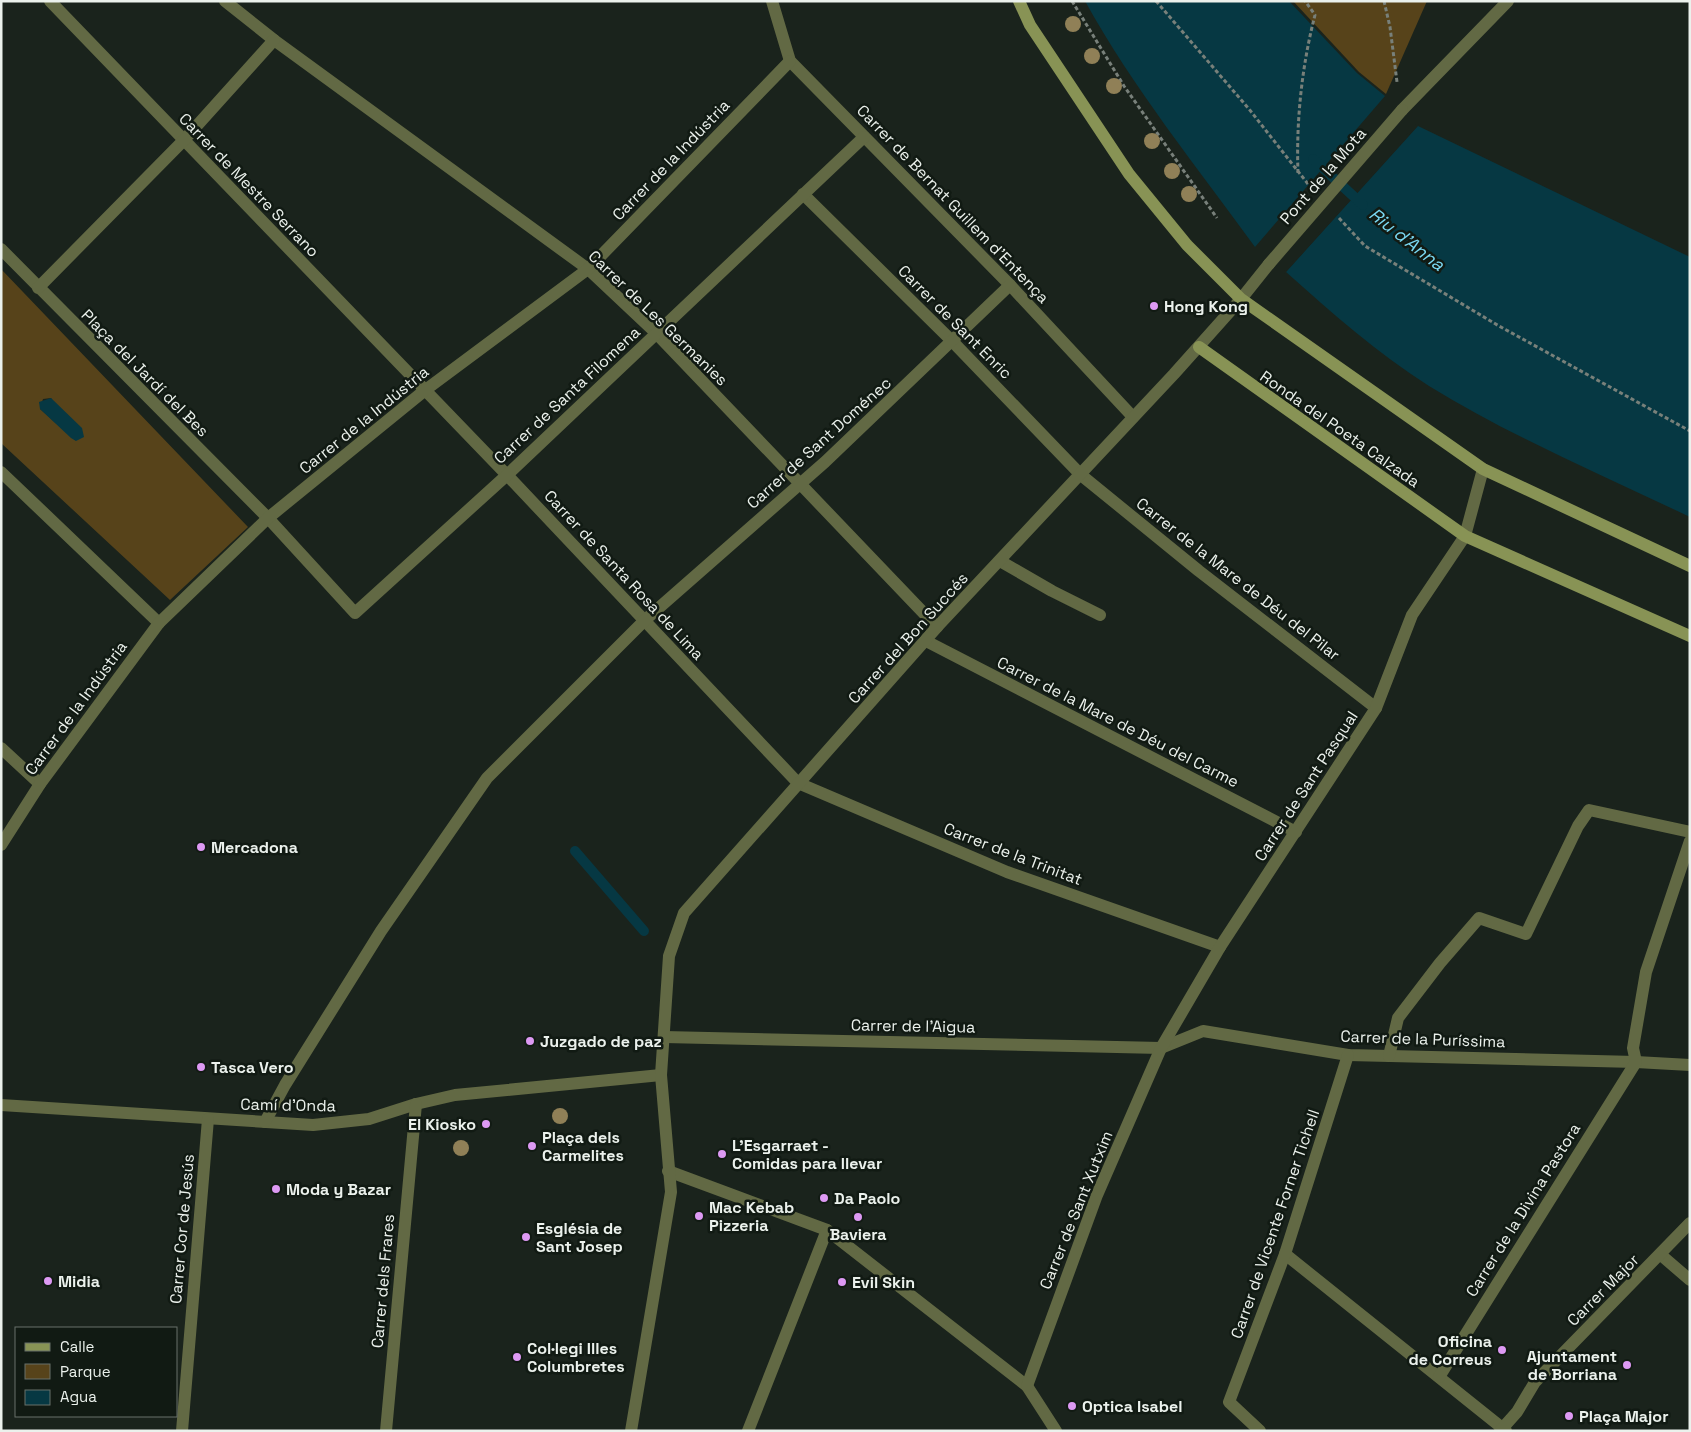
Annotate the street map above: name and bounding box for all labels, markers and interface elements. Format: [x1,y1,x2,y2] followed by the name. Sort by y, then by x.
[608,95,734,225] street label: Carrer de la Indústria
[852,100,1054,308] street label: Carrer de Bernat Guillem d'Entença
[174,108,324,262] street label: Carrer de Mestre Serrano
[1275,123,1371,229] street label: Pont de la Mota
[1365,202,1450,276] water label: Riu d'Anna
[584,246,732,390] street label: Carrer de Les Germanies
[893,260,1017,384] street label: Carrer de Sant Enric
[1164,296,1248,317] place label: Hong Kong
[1148,300,1160,312] marker: Hong Kong
[77,305,213,441] street label: Plaça del Jardí del Bes
[489,322,645,468] street label: Carrer de Santa Filomena
[295,361,433,479] street label: Carrer de la Indústria
[1256,366,1424,492] street label: Ronda del Poeta Calzada
[742,373,896,513] street label: Carrer de Sant Doménec
[540,486,708,664] street label: Carrer de Santa Rosa de Lima
[1132,493,1344,665] street label: Carrer de la Mare de Déu del Pilar
[843,568,973,708] street label: Carrer del Bon Succés
[20,637,132,779] street label: Carrer de la Indústria
[993,652,1243,792] street label: Carrer de la Mare de Déu del Carme
[1250,707,1362,865] street label: Carrer de Sant Pasqual
[941,818,1085,890] street label: Carrer de la Trinitat
[211,837,298,858] place label: Mercadona
[195,841,207,853] marker: Mercadona
[851,1014,975,1038] street label: Carrer de l'Aigua
[1340,1026,1506,1052] street label: Carrer de la Puríssima
[540,1031,662,1052] place label: Juzgado de paz
[524,1035,536,1047] marker: Juzgado de paz
[211,1057,294,1078] place label: Tasca Vero
[195,1061,207,1073] marker: Tasca Vero
[240,1094,336,1116] street label: Camí d'Onda
[1226,1107,1324,1341] street label: Carrer de Vicente Forner Tichell
[408,1114,476,1135] place label: El Kiosko
[480,1118,492,1130] marker: El Kiosko
[1461,1119,1585,1301] street label: Carrer de la Divina Pastora
[542,1127,624,1166] place label: Plaça dels Carmelites
[1035,1128,1117,1292] street label: Carrer de Sant Xutxim
[732,1135,882,1174] place label: L'Esgarraet - Comidas para llevar
[526,1140,538,1152] marker: Plaça dels Carmelites
[716,1148,728,1160] marker: L'Esgarraet - Comidas para llevar
[165,1153,199,1305] street label: Carrer Cor de Jesús
[286,1179,391,1200] place label: Moda y Bazar
[270,1183,282,1195] marker: Moda y Bazar
[834,1188,901,1209] place label: Da Paolo
[818,1192,830,1204] marker: Da Paolo
[709,1197,794,1236] place label: Mac Kebab Pizzeria
[693,1210,705,1222] marker: Mac Kebab Pizzeria
[852,1211,864,1223] marker: Baviera
[367,1213,399,1349] street label: Carrer dels Frares
[536,1218,623,1257] place label: Església de Sant Josep
[829,1224,887,1245] place label: Baviera
[520,1231,532,1243] marker: Església de Sant Josep
[1562,1249,1644,1331] street label: Carrer Major
[58,1271,100,1292] place label: Midia
[852,1272,915,1293] place label: Evil Skin
[42,1275,54,1287] marker: Midia
[836,1276,848,1288] marker: Evil Skin
[15,1327,178,1417] legend
[1409,1331,1492,1370] place label: Oficina de Correus
[60,1337,95,1356] text: Calle
[527,1338,625,1377] place label: Col·legi Illes Columbretes
[1496,1344,1508,1356] marker: Oficina de Correus
[1527,1346,1617,1385] place label: Ajuntament de Borriana
[511,1351,523,1363] marker: Col·legi Illes Columbretes
[1621,1359,1633,1371] marker: Ajuntament de Borriana
[60,1362,111,1381] text: Parque
[60,1387,97,1406] text: Agua
[1082,1396,1183,1417] place label: Optica Isabel
[1066,1400,1078,1412] marker: Optica Isabel
[1579,1406,1668,1427] place label: Plaça Major
[1563,1410,1575,1422] marker: Plaça Major

